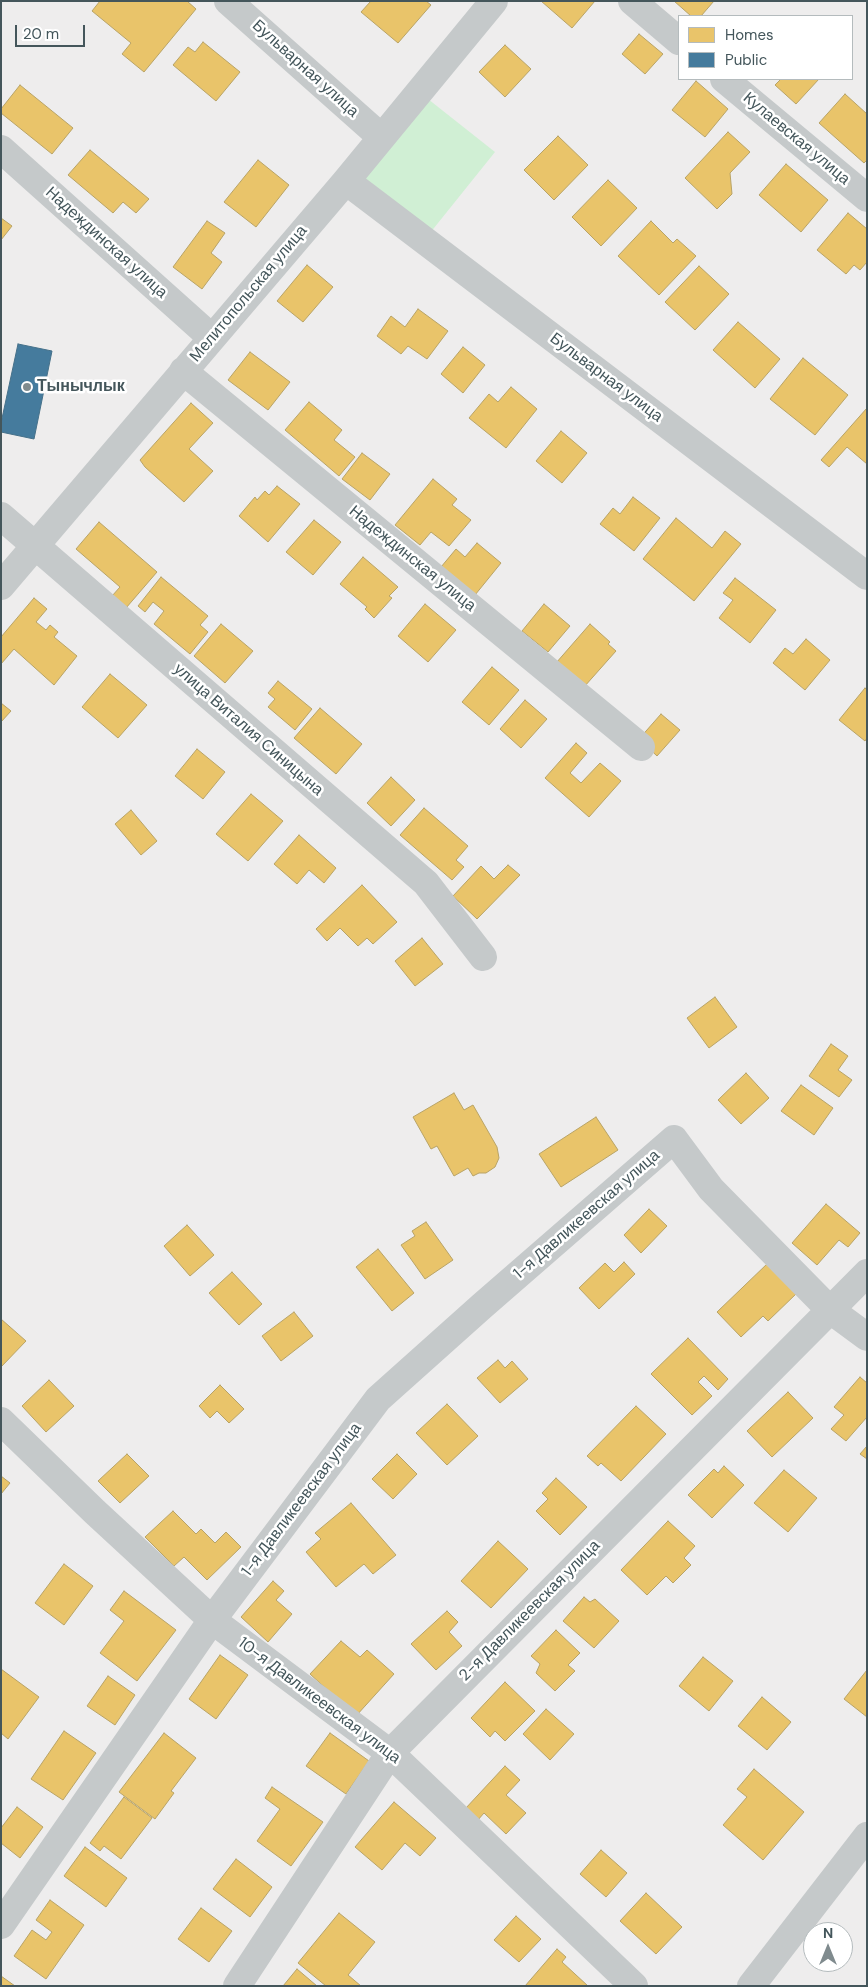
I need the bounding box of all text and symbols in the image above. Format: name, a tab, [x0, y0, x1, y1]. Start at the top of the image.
scale bar	[18, 15, 88, 47]
legend	[678, 15, 853, 80]
street label: Бульварная улица	[248, 16, 362, 122]
text: 20 m	[23, 24, 59, 44]
text: Homes	[725, 25, 774, 45]
text: Public	[725, 50, 767, 70]
street label: Кулаевская улица	[739, 89, 853, 189]
street label: Надеждинская улица	[41, 183, 171, 303]
street label: Мелитопольская улица	[186, 222, 312, 366]
street label: Бульварная улица	[546, 329, 666, 427]
place label: Тынычлык	[37, 377, 125, 397]
marker: Тынычлык	[21, 381, 33, 393]
street label: Надеждинская улица	[345, 502, 479, 616]
street label: улица Виталия Синицына	[169, 660, 327, 800]
street label: 1-я Давликеевская улица	[510, 1146, 664, 1284]
street label: 1-я Давликеевская улица	[238, 1419, 366, 1581]
street label: 2-я Давликеевская улица	[456, 1537, 604, 1685]
street label: 10-я Давликеевская улица	[234, 1634, 404, 1768]
north arrow	[803, 1922, 853, 1972]
text: N	[823, 1924, 833, 1942]

